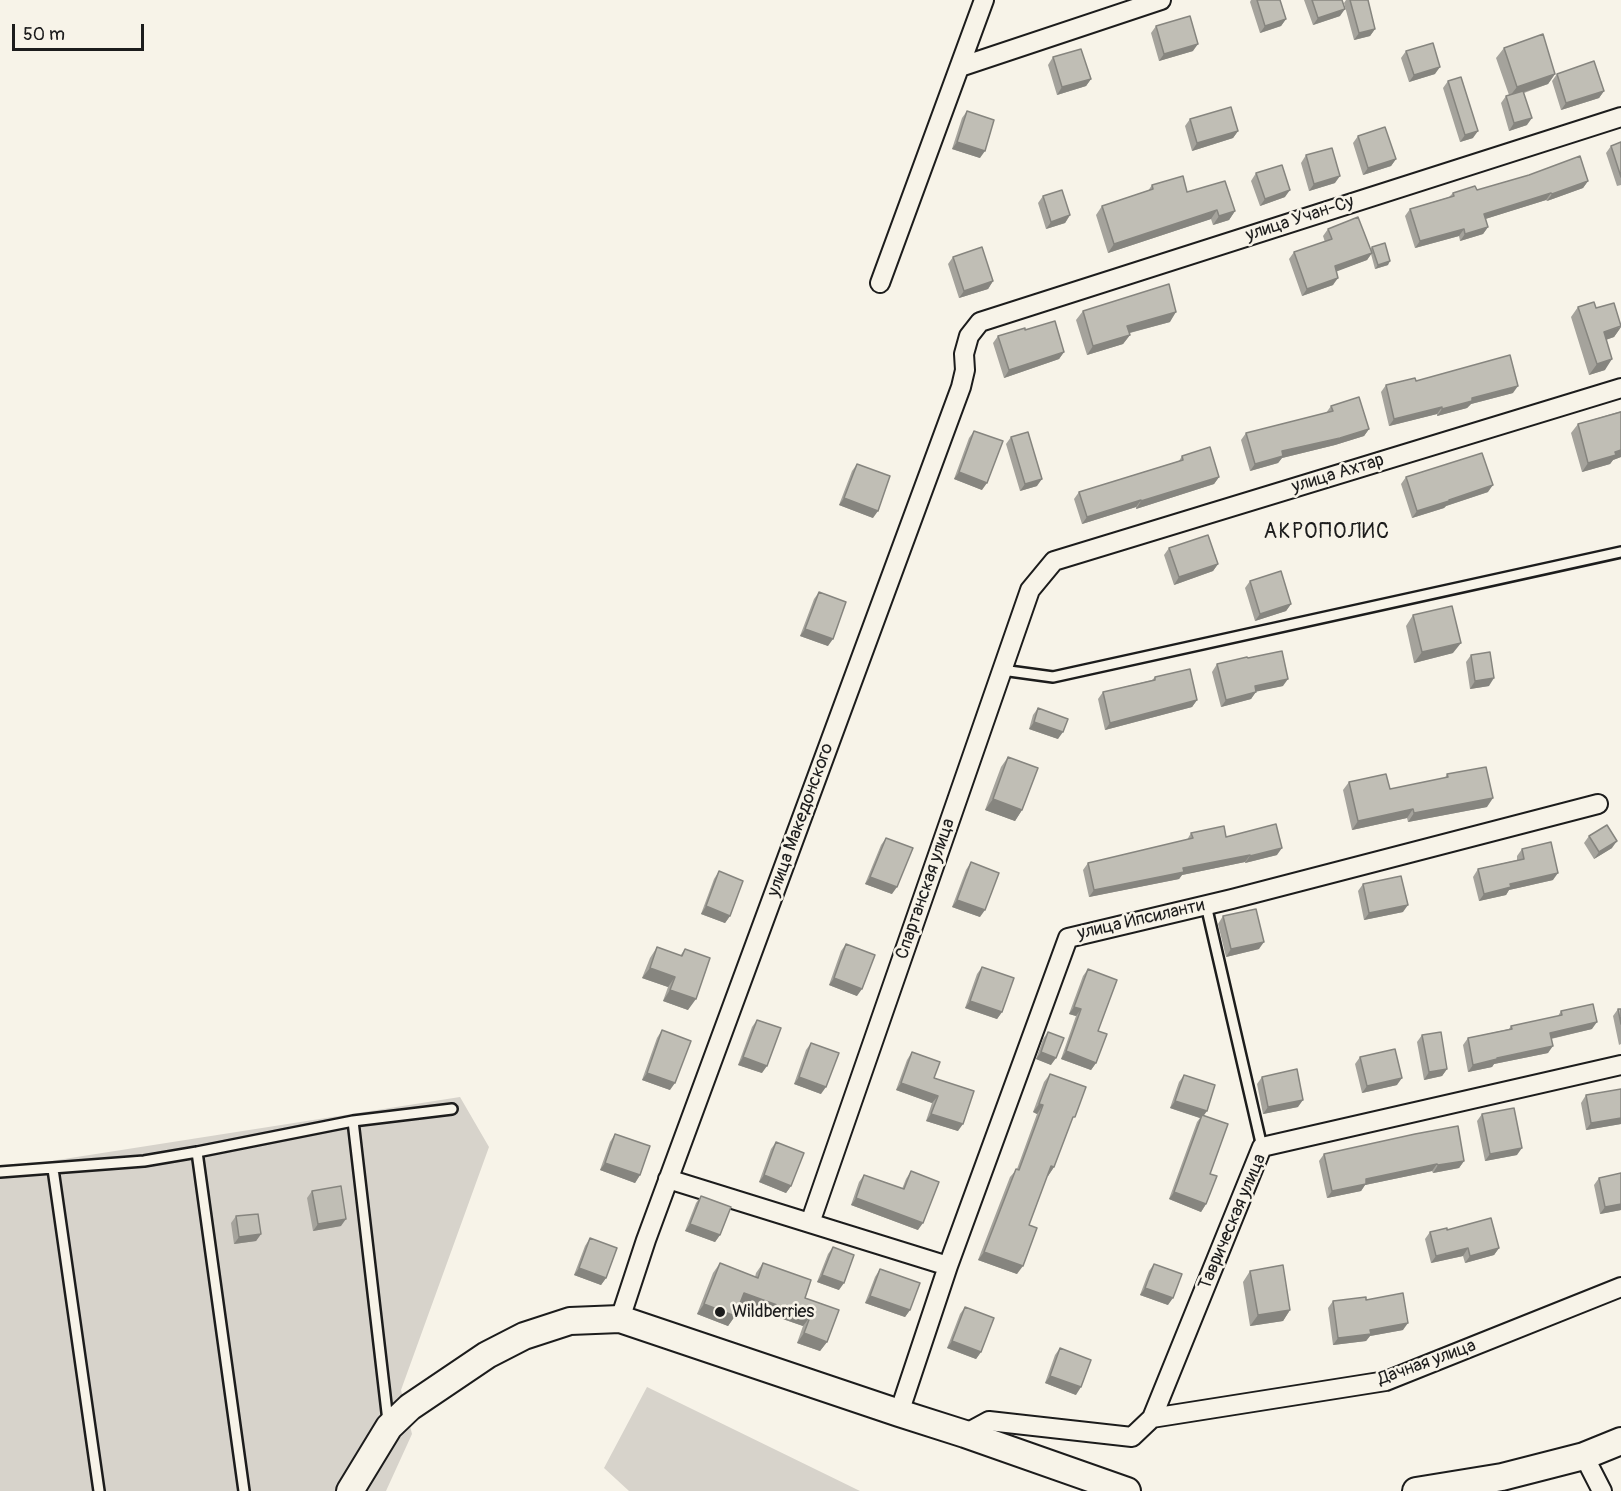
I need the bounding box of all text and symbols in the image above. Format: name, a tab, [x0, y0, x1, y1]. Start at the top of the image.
scale bar	[15, 12, 147, 50]
text: 50 m	[23, 23, 65, 46]
street label: улица Учан-Су	[1243, 191, 1357, 247]
street label: улица Ахтар	[1289, 450, 1387, 498]
district label: АКРОПОЛИС	[1263, 520, 1391, 546]
street label: улица Македонского	[763, 740, 839, 900]
street label: Спартанская улица	[892, 816, 960, 962]
street label: улица Ипсиланти	[1075, 895, 1207, 945]
street label: Таврическая улица	[1195, 1151, 1271, 1293]
place label: Wildberries	[732, 1301, 814, 1323]
marker: Wildberries	[713, 1305, 727, 1319]
street label: Дачная улица	[1375, 1335, 1479, 1391]

